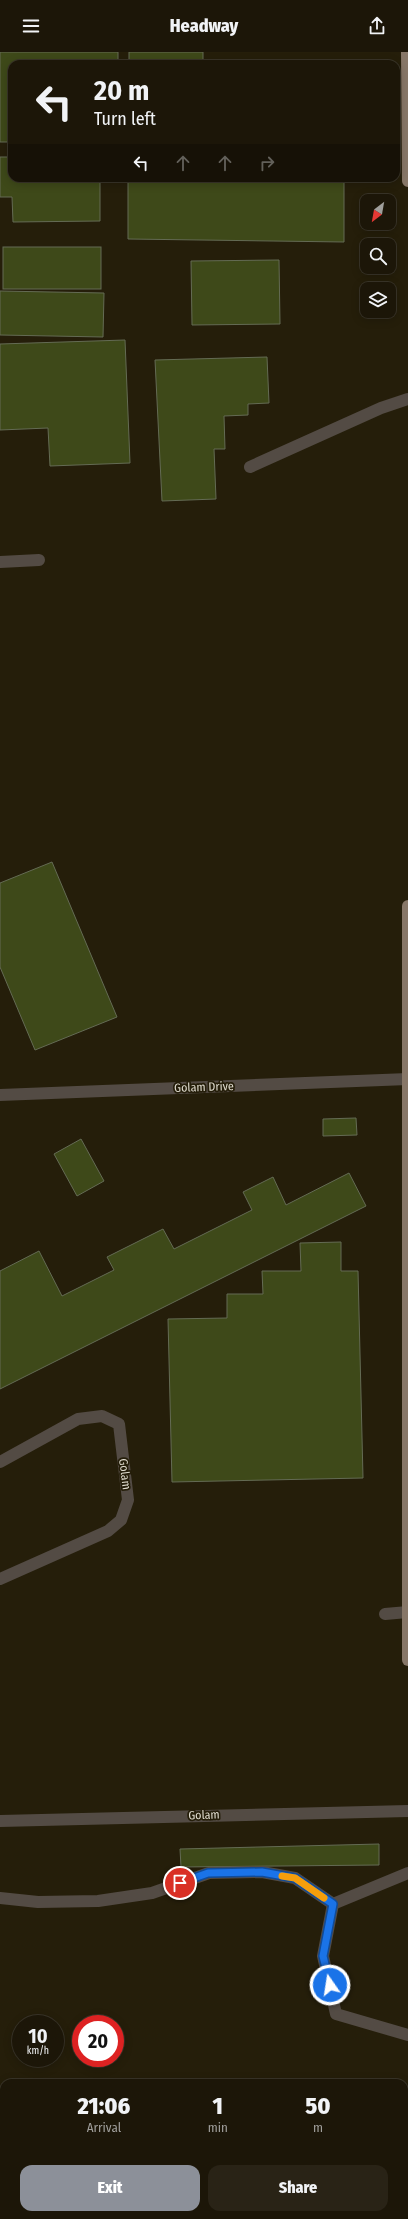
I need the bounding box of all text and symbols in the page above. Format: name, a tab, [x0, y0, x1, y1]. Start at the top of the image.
icon: menu	[20, 15, 42, 37]
text: Headway	[170, 15, 238, 37]
icon: share	[366, 15, 388, 37]
text: 20 m	[94, 74, 149, 107]
icon: left	[28, 76, 80, 128]
text: Turn left	[94, 108, 156, 130]
icon: left	[130, 152, 152, 174]
icon: ahead	[172, 152, 194, 174]
icon: ahead	[214, 152, 236, 174]
icon: right	[256, 152, 278, 174]
north arrow	[360, 194, 396, 230]
map controls	[360, 194, 396, 318]
button: search	[360, 238, 396, 274]
button: layers	[360, 282, 396, 318]
street label: Golam Drive	[174, 1079, 234, 1095]
street label: Golam	[116, 1458, 134, 1490]
street label: Golam	[188, 1807, 220, 1823]
pin	[163, 1866, 197, 1900]
icon: arrive	[169, 1872, 191, 1894]
position arrow	[309, 1964, 351, 2006]
speed limit sign: 20	[72, 2015, 124, 2067]
text: 10	[28, 2024, 48, 2048]
text: km/h	[27, 2045, 49, 2057]
text: 21:06	[77, 2092, 130, 2120]
text: 1	[213, 2092, 223, 2120]
text: 50	[305, 2092, 331, 2120]
text: Arrival	[87, 2120, 121, 2135]
text: min	[208, 2120, 228, 2135]
text: m	[313, 2120, 323, 2135]
button: Exit	[20, 2165, 200, 2211]
button: Share	[208, 2165, 388, 2211]

